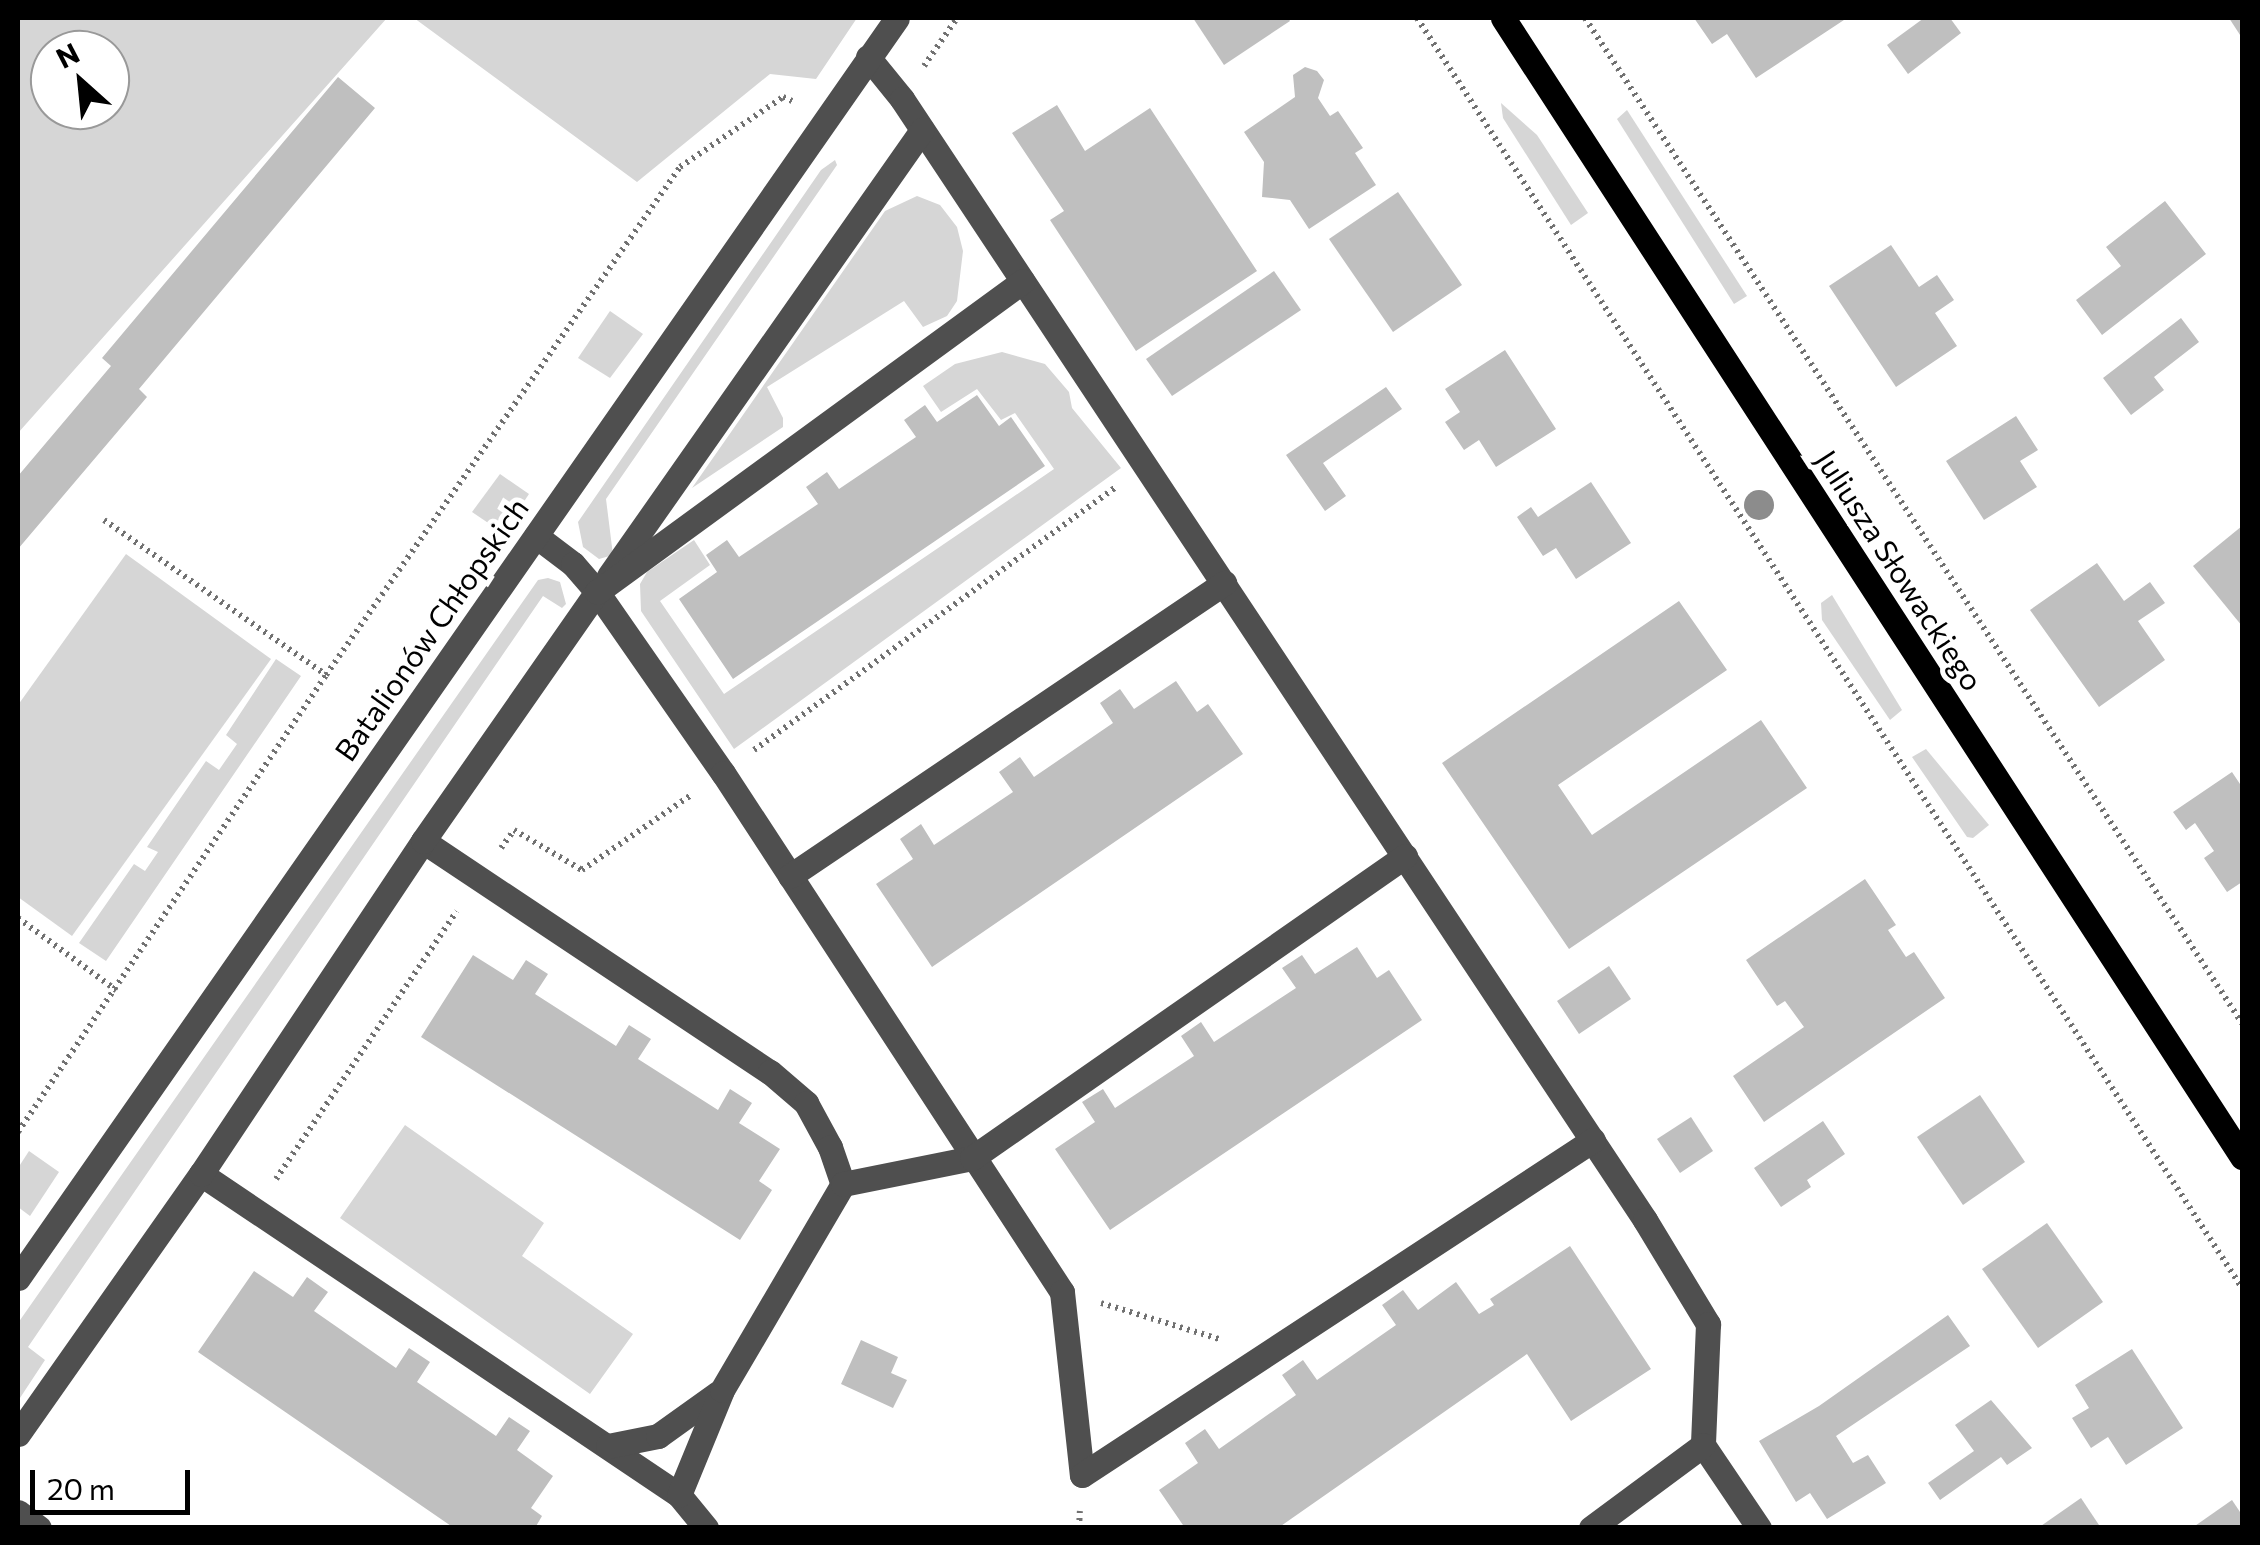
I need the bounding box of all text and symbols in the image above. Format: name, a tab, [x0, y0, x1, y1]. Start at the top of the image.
north arrow	[30, 30, 130, 130]
text: N	[50, 35, 84, 75]
street label: Juliusza Słowackiego	[1809, 443, 1991, 697]
street label: Batalionów Chłopskich	[327, 491, 535, 767]
scale bar	[35, 1450, 195, 1512]
text: 20 m	[47, 1469, 115, 1506]

